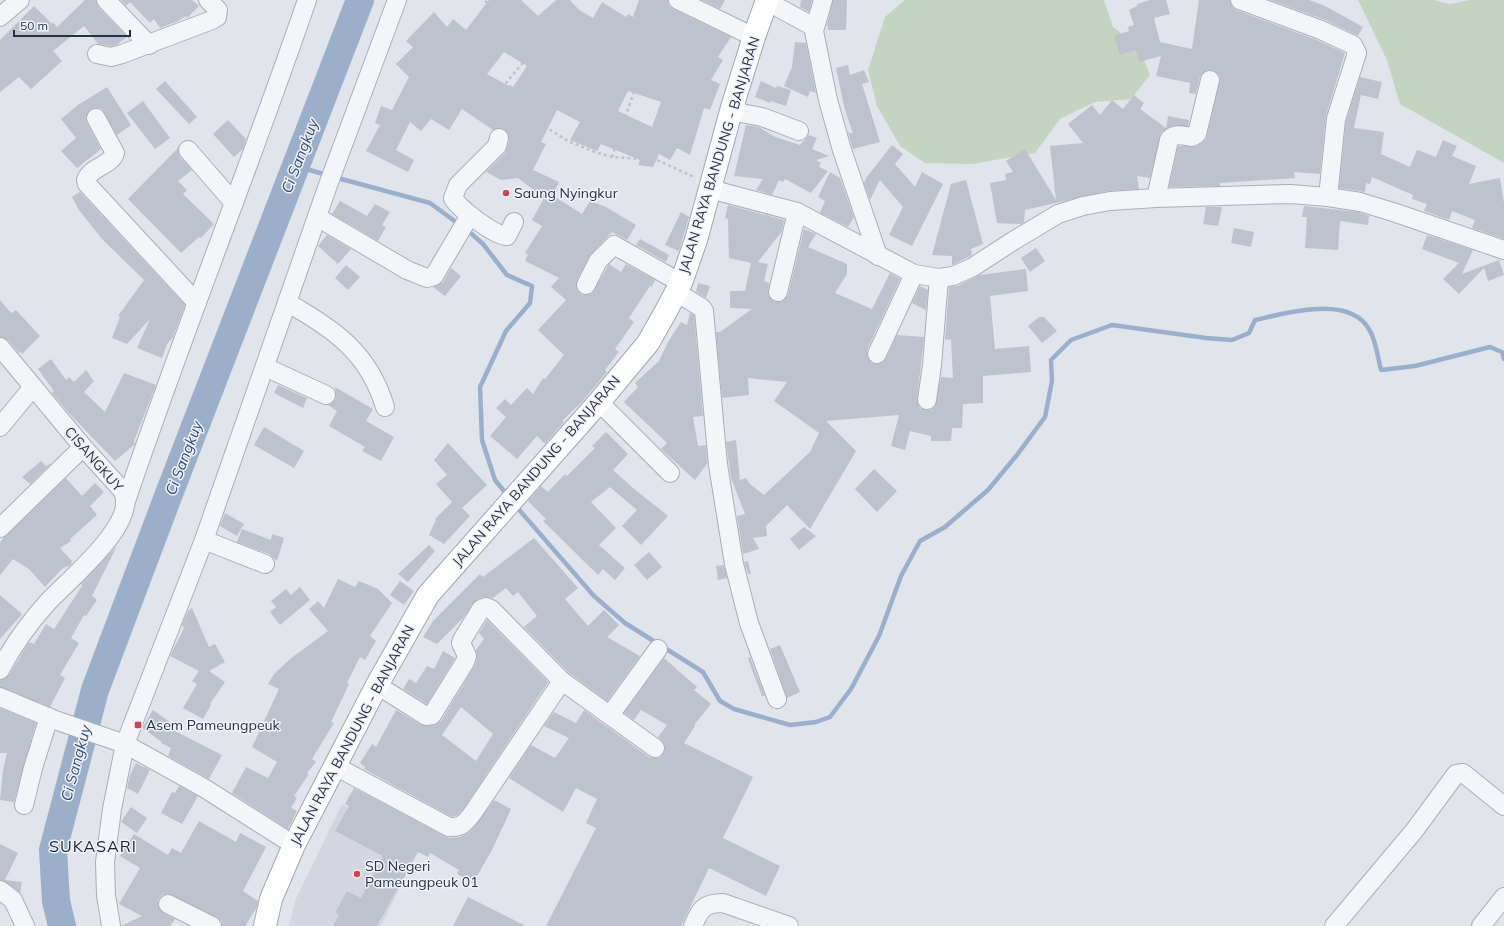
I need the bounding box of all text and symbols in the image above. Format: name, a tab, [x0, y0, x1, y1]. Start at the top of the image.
scale bar	[14, 12, 130, 38]
text: 50 m	[20, 18, 48, 33]
street label: JALAN RAYA BANDUNG - BANJARAN	[674, 34, 764, 276]
water label: Ci Sangkuy	[277, 115, 323, 196]
place label: Saung Nyingkur	[514, 184, 619, 202]
marker: Saung Nyingkur	[501, 188, 511, 198]
street label: JALAN RAYA BANDUNG - BANJARAN	[448, 372, 624, 570]
water label: Ci Sangkuy	[161, 417, 207, 498]
street label: CISANGKUY	[61, 423, 127, 496]
street label: JALAN RAYA BANDUNG - BANJARAN	[286, 622, 418, 848]
place label: Asem Pameungpeuk	[146, 716, 281, 734]
marker: Asem Pameungpeuk	[133, 720, 143, 730]
water label: Ci Sangkuy	[56, 722, 95, 803]
district label: SUKASARI	[49, 836, 137, 856]
place label: SD Negeri Pameungpeuk 01	[365, 857, 479, 891]
marker: SD Negeri Pameungpeuk 01	[352, 869, 362, 879]

